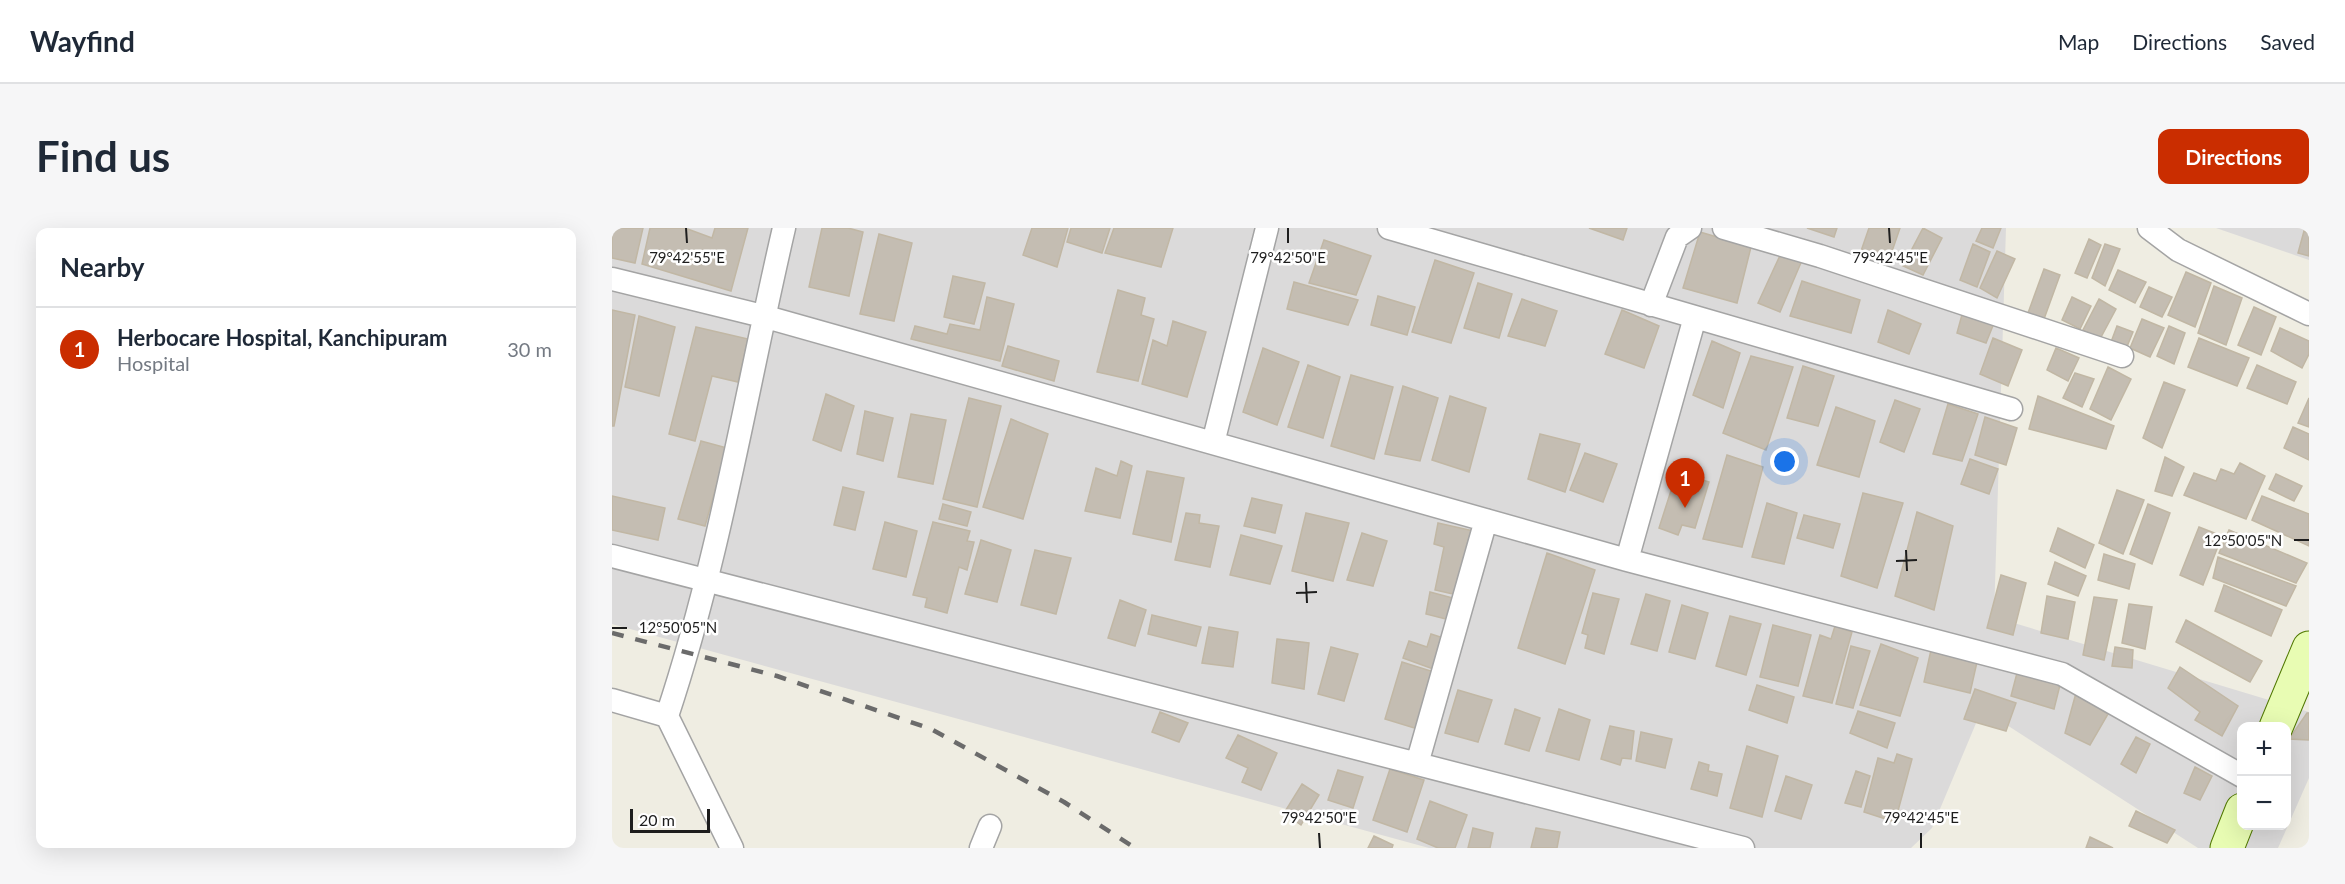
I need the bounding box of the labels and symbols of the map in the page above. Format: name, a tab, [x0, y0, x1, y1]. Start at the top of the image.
text: 79°42'55"E	[649, 248, 725, 266]
text: 79°42'50"E	[1250, 248, 1326, 266]
text: 79°42'45"E	[1852, 248, 1928, 266]
your location	[1770, 447, 1799, 476]
pin: 1	[1666, 458, 1704, 508]
text: 12°50'05"N	[2204, 531, 2282, 549]
text: 12°50'05"N	[639, 618, 717, 636]
scale bar	[630, 806, 710, 834]
text: 79°42'50"E	[1281, 808, 1357, 826]
text: 79°42'45"E	[1883, 808, 1959, 826]

